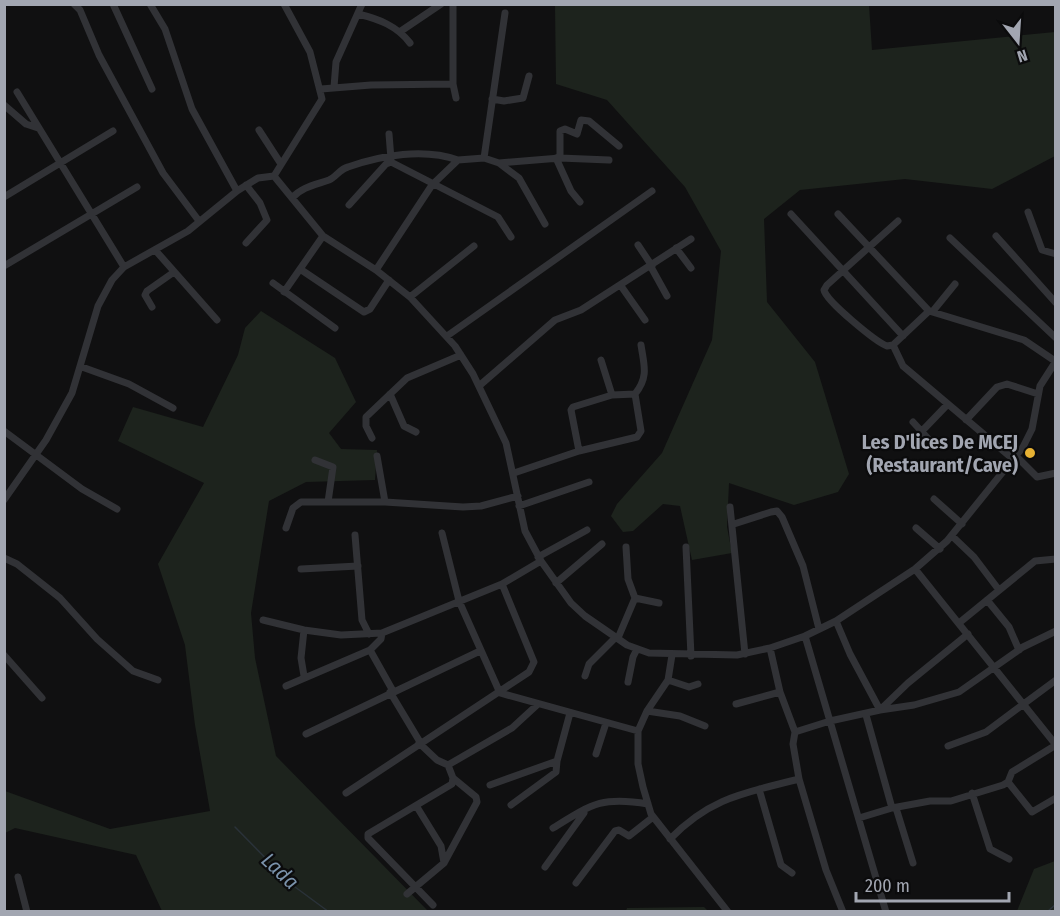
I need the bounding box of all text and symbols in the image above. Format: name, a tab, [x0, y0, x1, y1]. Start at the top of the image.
north arrow	[988, 12, 1048, 72]
text: N	[1015, 45, 1030, 66]
place label: Les D'lices De MCEJ (Restaurant/Cave)	[862, 430, 1018, 477]
marker: Les D'lices De MCEJ (Restaurant/Cave)	[1023, 446, 1037, 460]
water label: Lada	[256, 847, 304, 895]
scale bar	[856, 865, 1009, 903]
text: 200 m	[865, 875, 910, 897]

